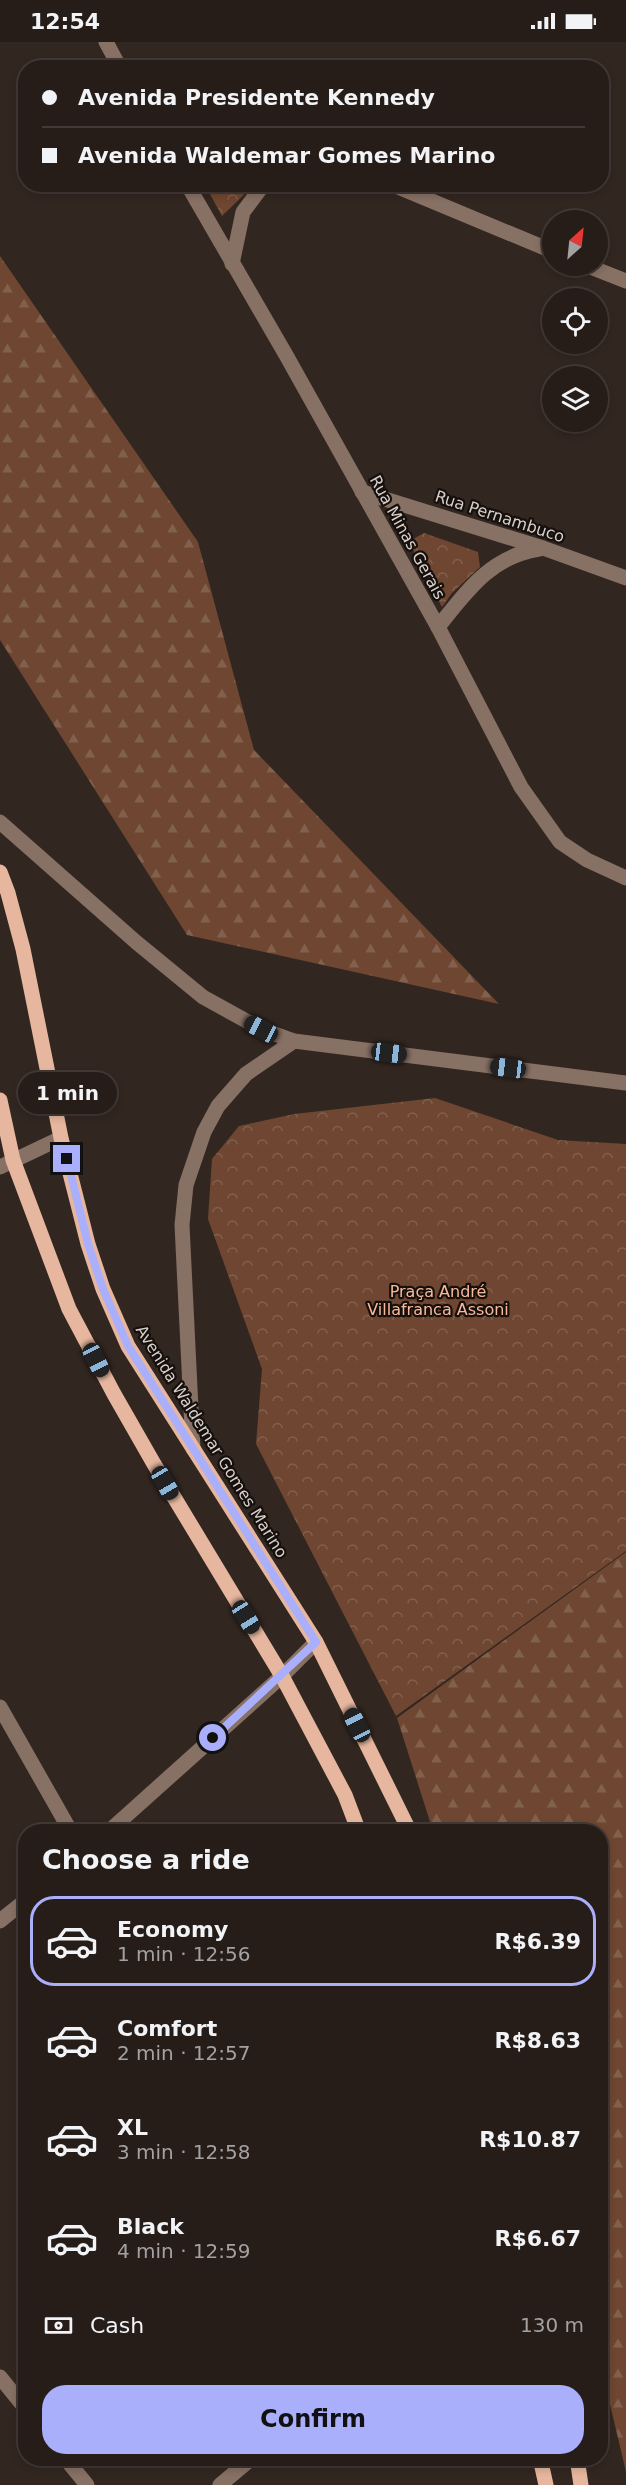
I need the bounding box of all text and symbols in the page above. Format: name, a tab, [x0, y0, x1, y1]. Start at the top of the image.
text: 12:54	[30, 9, 100, 34]
text: Avenida Presidente Kennedy	[78, 85, 435, 110]
text: Avenida Waldemar Gomes Marino	[78, 143, 495, 168]
north arrow	[542, 210, 608, 276]
map controls	[542, 210, 608, 432]
button: locate	[542, 288, 608, 354]
button: layers	[542, 366, 608, 432]
street label: Rua Minas Gerais	[366, 472, 449, 602]
street label: Rua Pernambuco	[433, 487, 567, 546]
car	[241, 1013, 281, 1045]
car	[370, 1042, 408, 1064]
car	[489, 1057, 527, 1079]
callout: 1 min	[17, 1072, 116, 1114]
text: 1 min	[36, 1081, 99, 1105]
route end	[53, 1145, 80, 1172]
park label: Praça André Villafranca Assoni	[367, 1282, 509, 1319]
street label: Avenida Waldemar Gomes Marino	[132, 1321, 291, 1561]
car	[80, 1340, 112, 1380]
car	[148, 1463, 182, 1503]
car	[229, 1597, 263, 1637]
car	[341, 1705, 373, 1745]
route start	[199, 1724, 226, 1751]
text: Choose a ride	[42, 1844, 250, 1875]
icon: car	[45, 1914, 99, 1968]
text: Economy	[117, 1917, 228, 1942]
text: R$6.39	[494, 1929, 581, 1954]
text: 1 min · 12:56	[117, 1942, 251, 1966]
icon: car	[45, 2013, 99, 2067]
text: Comfort	[117, 2016, 217, 2041]
text: R$8.63	[494, 2028, 581, 2053]
text: 2 min · 12:57	[117, 2041, 251, 2065]
icon: car	[45, 2112, 99, 2166]
text: XL	[117, 2115, 148, 2140]
text: R$10.87	[479, 2127, 581, 2152]
text: 3 min · 12:58	[117, 2140, 251, 2164]
icon: car	[45, 2211, 99, 2265]
text: Black	[117, 2214, 184, 2239]
text: R$6.67	[494, 2226, 581, 2251]
text: 4 min · 12:59	[117, 2239, 251, 2263]
icon: cash	[42, 2309, 75, 2342]
text: Cash	[90, 2313, 144, 2338]
text: 130 m	[520, 2313, 584, 2337]
button: Confirm	[42, 2385, 584, 2454]

